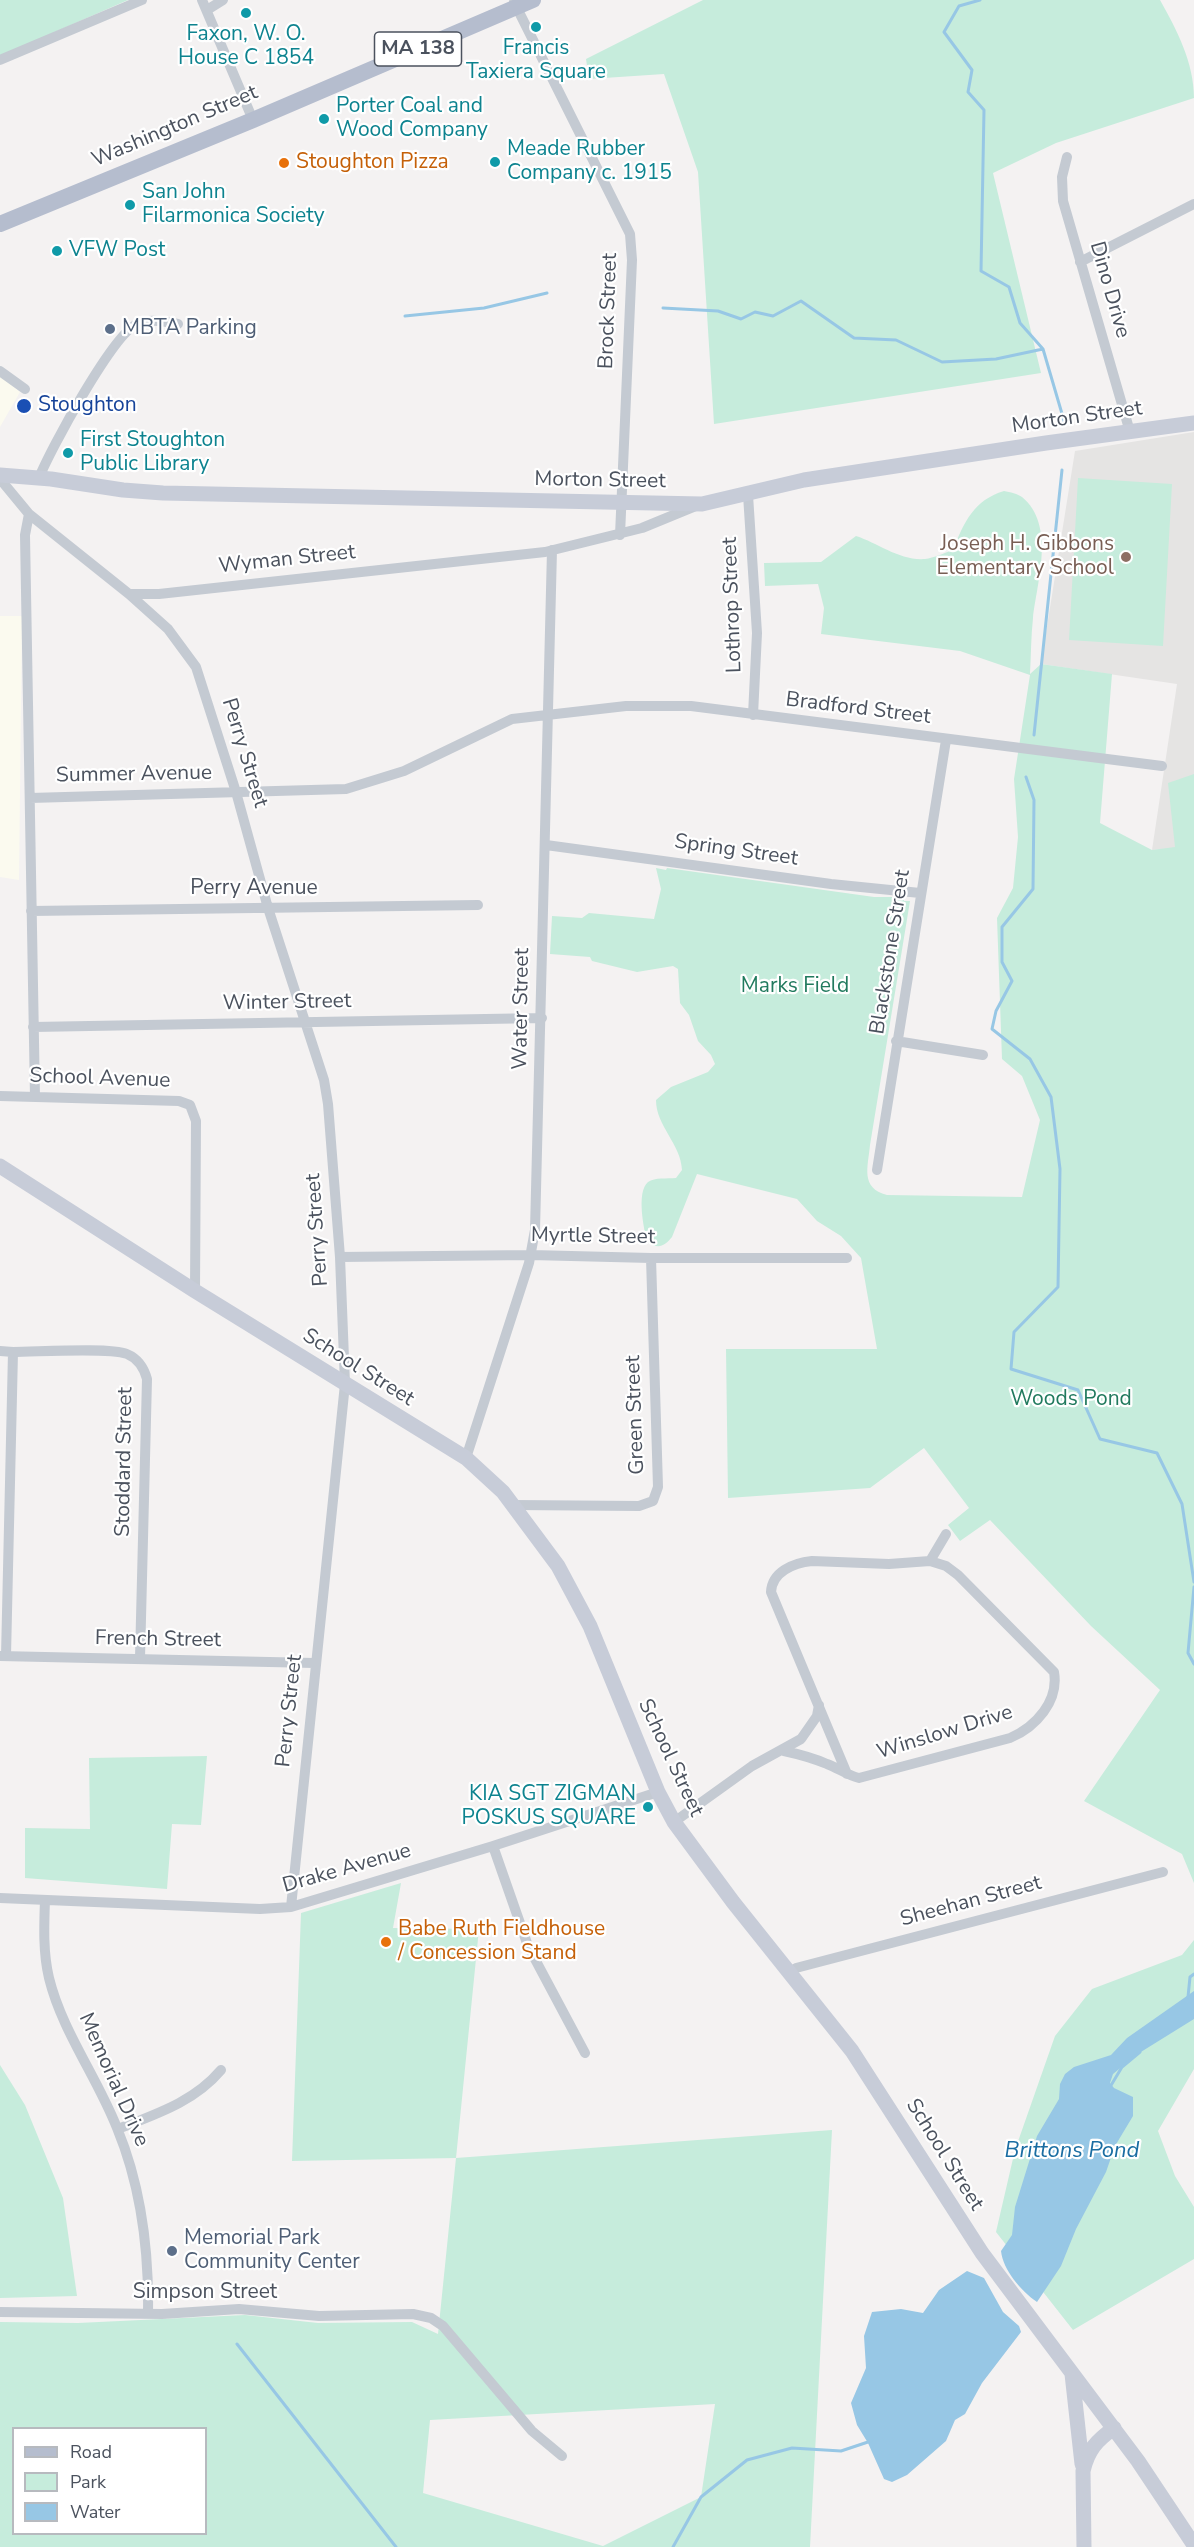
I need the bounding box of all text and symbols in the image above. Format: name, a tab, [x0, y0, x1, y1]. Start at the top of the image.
marker: Faxon, W. O. House C 1854	[239, 6, 253, 20]
marker: Francis Taxiera Square	[529, 20, 543, 34]
place label: Faxon, W. O. House C 1854	[178, 22, 314, 72]
road number: MA 138	[374, 32, 462, 66]
place label: Francis Taxiera Square	[466, 36, 606, 86]
street label: Washington Street	[88, 81, 262, 173]
place label: Porter Coal and Wood Company	[336, 94, 488, 144]
marker: Porter Coal and Wood Company	[317, 112, 331, 126]
place label: Meade Rubber Company c. 1915	[507, 137, 672, 187]
place label: Stoughton Pizza	[296, 150, 449, 176]
marker: Meade Rubber Company c. 1915	[488, 155, 502, 169]
marker: Stoughton Pizza	[277, 156, 291, 170]
place label: San John Filarmonica Society	[142, 180, 324, 230]
marker: San John Filarmonica Society	[123, 198, 137, 212]
place label: VFW Post	[69, 238, 165, 264]
street label: Dino Drive	[1083, 239, 1135, 341]
marker: VFW Post	[50, 244, 64, 258]
street label: Brock Street	[594, 253, 624, 369]
place label: MBTA Parking	[122, 316, 257, 342]
marker: MBTA Parking	[103, 322, 117, 336]
place label: Stoughton	[38, 393, 137, 419]
street label: Morton Street	[1010, 396, 1144, 440]
marker: Stoughton	[15, 397, 33, 415]
place label: First Stoughton Public Library	[80, 428, 225, 478]
marker: First Stoughton Public Library	[61, 446, 75, 460]
street label: Morton Street	[534, 467, 666, 495]
place label: Joseph H. Gibbons Elementary School	[936, 532, 1114, 582]
street label: Lothrop Street	[718, 537, 748, 673]
street label: Wyman Street	[218, 540, 356, 580]
marker: Joseph H. Gibbons Elementary School	[1119, 550, 1133, 564]
street label: Bradford Street	[784, 688, 932, 730]
street label: Perry Street	[215, 695, 273, 811]
street label: Summer Avenue	[56, 761, 212, 789]
street label: Spring Street	[673, 830, 799, 872]
street label: Blackstone Street	[866, 868, 916, 1036]
street label: Perry Avenue	[190, 876, 318, 902]
street label: Water Street	[508, 948, 536, 1070]
park label: Marks Field	[741, 974, 849, 1000]
street label: Winter Street	[223, 989, 351, 1017]
street label: School Avenue	[29, 1064, 171, 1094]
street label: Perry Street	[301, 1173, 335, 1287]
street label: Myrtle Street	[531, 1223, 655, 1251]
street label: School Street	[298, 1324, 418, 1412]
street label: Green Street	[621, 1355, 651, 1475]
street label: Stoddard Street	[111, 1387, 139, 1537]
park label: Woods Pond	[1010, 1387, 1132, 1413]
street label: French Street	[95, 1626, 221, 1654]
street label: Perry Street	[272, 1653, 308, 1769]
street label: School Street	[632, 1695, 708, 1821]
street label: Winslow Drive	[874, 1700, 1016, 1766]
place label: KIA SGT ZIGMAN POSKUS SQUARE	[462, 1782, 636, 1832]
marker: KIA SGT ZIGMAN POSKUS SQUARE	[641, 1800, 655, 1814]
street label: Drake Avenue	[280, 1839, 414, 1899]
street label: Sheehan Street	[898, 1871, 1044, 1933]
place label: Babe Ruth Fieldhouse / Concession Stand	[398, 1917, 605, 1967]
marker: Babe Ruth Fieldhouse / Concession Stand	[379, 1935, 393, 1949]
street label: Memorial Drive	[72, 2009, 154, 2151]
street label: School Street	[900, 2095, 988, 2215]
water label: Brittons Pond	[1005, 2139, 1139, 2165]
place label: Memorial Park Community Center	[184, 2226, 360, 2276]
marker: Memorial Park Community Center	[165, 2244, 179, 2258]
street label: Simpson Street	[133, 2280, 277, 2306]
legend	[12, 2427, 207, 2535]
text: Road	[70, 2440, 112, 2464]
text: Park	[70, 2470, 106, 2494]
text: Water	[70, 2500, 121, 2524]

